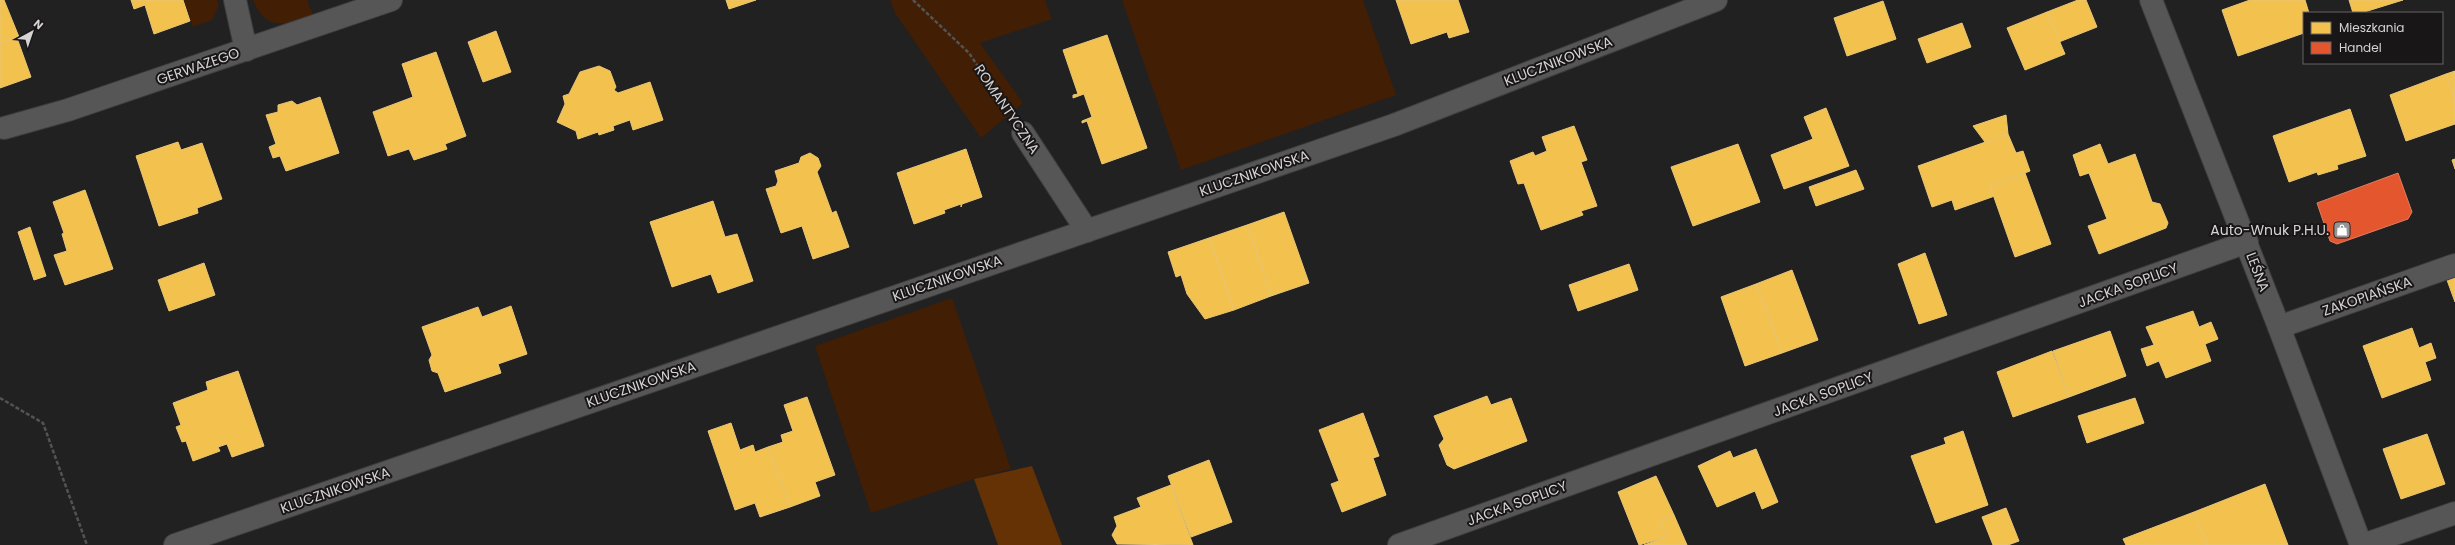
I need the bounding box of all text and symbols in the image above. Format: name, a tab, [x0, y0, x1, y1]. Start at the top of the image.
north arrow	[12, 12, 52, 52]
legend	[2303, 12, 2443, 64]
text: N	[30, 16, 47, 33]
text: Mieszkania	[2339, 19, 2405, 36]
street label: KLUCZNIKOWSKA	[1501, 31, 1615, 91]
text: Handel	[2339, 39, 2382, 56]
street label: GERWAZEGO	[154, 42, 242, 90]
street label: ROMANTYCZNA	[970, 60, 1044, 158]
street label: KLUCZNIKOWSKA	[1197, 145, 1311, 201]
place label: Auto-Wnuk P.H.U.	[2210, 220, 2329, 240]
shop icon: Auto-Wnuk P.H.U.	[2332, 220, 2352, 240]
street label: LEŚNA	[2241, 249, 2275, 295]
street label: KLUCZNIKOWSKA	[890, 250, 1004, 306]
street label: JACKA SOPLICY	[2075, 258, 2181, 312]
street label: ZAKOPIAŃSKA	[2320, 271, 2414, 321]
street label: KLUCZNIKOWSKA	[584, 356, 698, 412]
street label: JACKA SOPLICY	[1770, 367, 1876, 421]
street label: KLUCZNIKOWSKA	[278, 462, 392, 518]
street label: JACKA SOPLICY	[1464, 476, 1570, 530]

